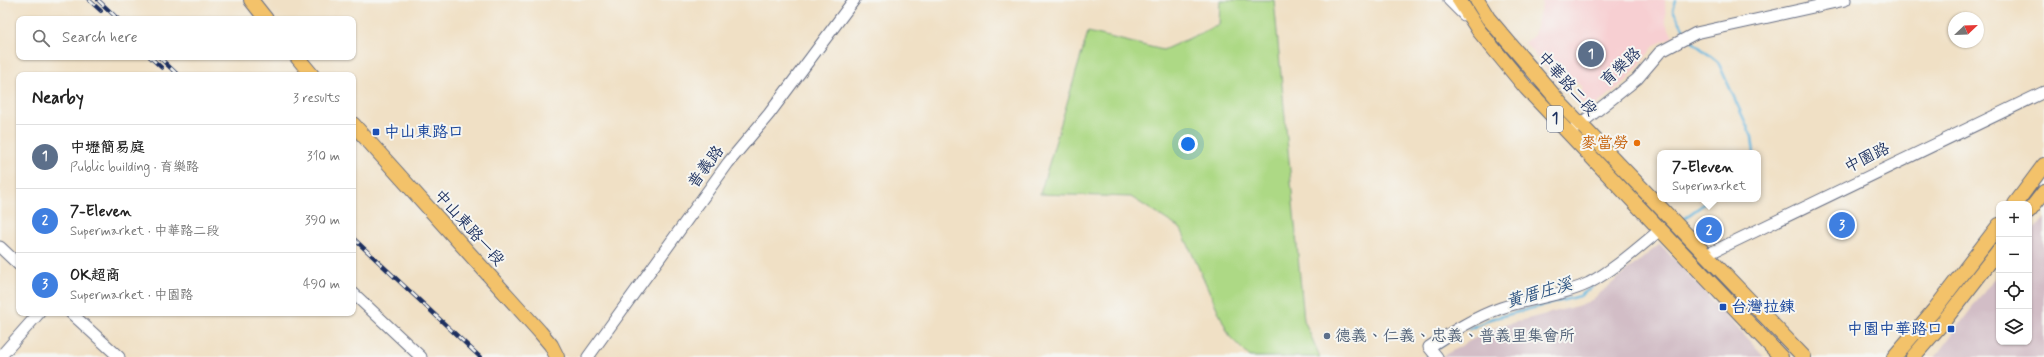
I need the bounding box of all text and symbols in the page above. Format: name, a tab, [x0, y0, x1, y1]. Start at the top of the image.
north arrow	[1948, 12, 1984, 48]
search box	[16, 16, 356, 60]
icon: search	[30, 27, 52, 49]
text: Search here	[62, 28, 138, 48]
pin: 1	[1578, 39, 1604, 69]
street label: 育樂路	[1596, 43, 1646, 91]
street label: 中華路二段	[1532, 47, 1602, 121]
text: Nearby	[32, 87, 84, 109]
text: 3 results	[293, 90, 340, 107]
road number: 1	[1547, 106, 1563, 132]
place label: 中山東路口	[384, 122, 464, 143]
marker: 中山東路口	[371, 127, 381, 137]
place label: 麥當勞	[1581, 133, 1629, 154]
your location	[1178, 134, 1198, 154]
text: 中壢簡易庭	[70, 138, 145, 158]
marker: 麥當勞	[1632, 138, 1642, 148]
street label: 中園路	[1841, 138, 1893, 178]
street label: 普義路	[683, 142, 729, 192]
text: 1	[42, 148, 48, 165]
text: 310 m	[307, 148, 340, 165]
popup	[1657, 150, 1761, 202]
text: 7-Eleven	[1672, 158, 1734, 178]
text: Public building · 育樂路	[70, 159, 199, 176]
text: Supermarket	[1672, 178, 1746, 195]
street label: 中山東路一段	[429, 185, 509, 271]
map controls	[1996, 201, 2032, 345]
button: +	[1996, 201, 2032, 237]
text: 7-Eleven	[70, 202, 132, 222]
pin: 3	[1829, 210, 1855, 240]
text: 2	[42, 212, 48, 229]
text: 390 m	[305, 212, 340, 229]
pin: 2	[1696, 215, 1722, 245]
text: Supermarket · 中華路二段	[70, 223, 219, 240]
button: −	[1996, 237, 2032, 273]
text: OK超商	[70, 266, 121, 286]
water label: 黃厝庄溪	[1503, 273, 1576, 313]
button: locate	[1996, 273, 2032, 309]
text: 3	[42, 276, 48, 293]
text: 490 m	[303, 276, 340, 293]
text: Supermarket · 中園路	[70, 287, 193, 304]
place label: 台灣拉鍊	[1731, 297, 1795, 318]
marker: 台灣拉鍊	[1718, 302, 1728, 312]
button: layers	[1996, 309, 2032, 345]
place label: 中園中華路口	[1847, 319, 1943, 340]
marker: 中園中華路口	[1946, 324, 1956, 334]
place label: 德義、仁義、忠義、普義里集會所	[1335, 326, 1575, 347]
marker: 德義、仁義、忠義、普義里集會所	[1322, 331, 1332, 341]

